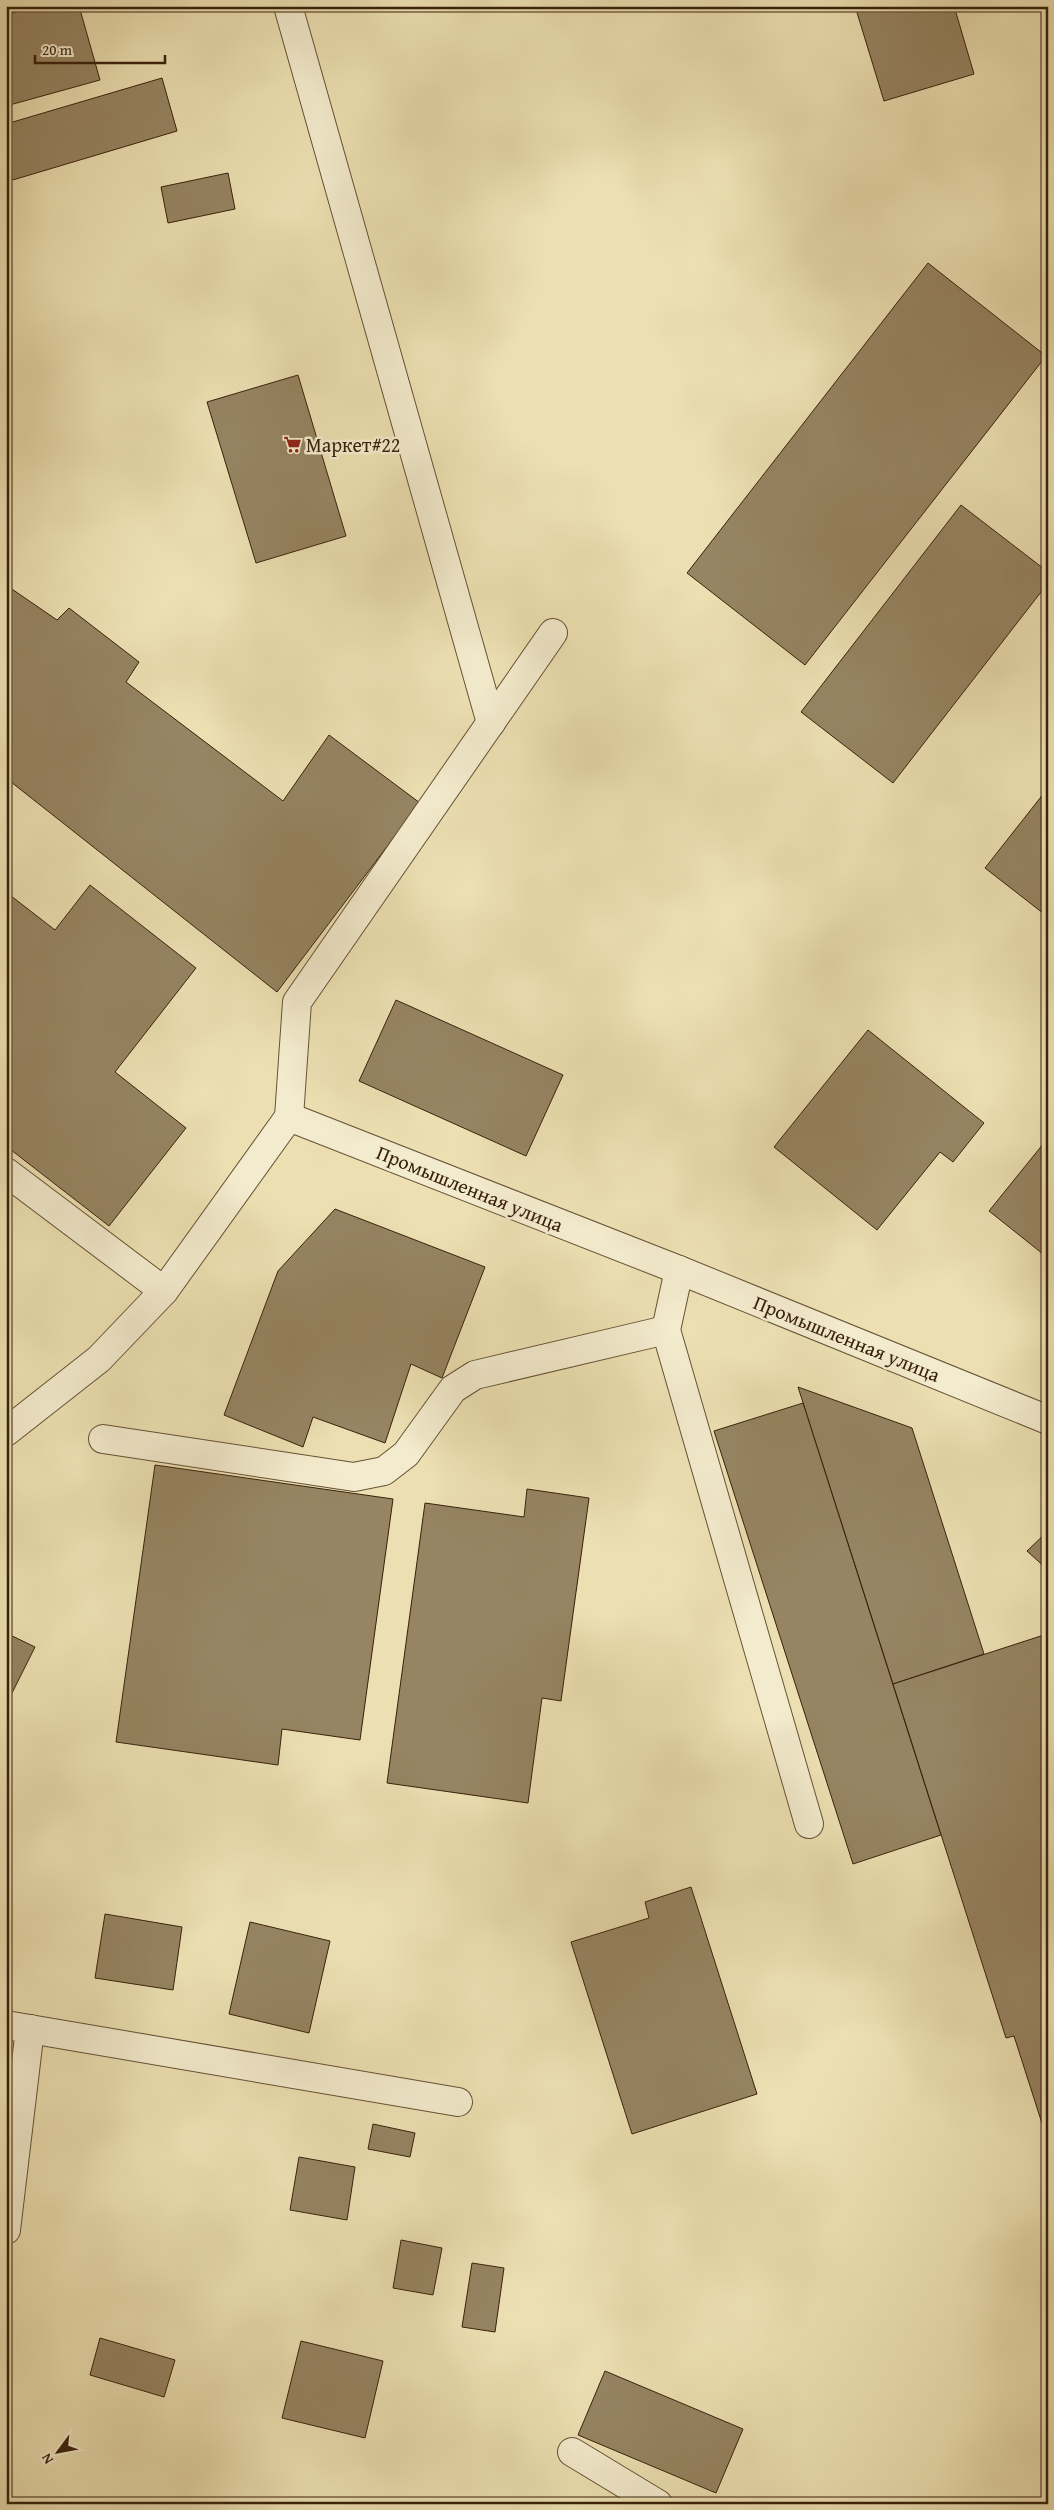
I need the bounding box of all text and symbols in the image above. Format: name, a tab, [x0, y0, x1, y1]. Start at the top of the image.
scale bar	[35, 32, 165, 64]
text: 20 m	[42, 39, 73, 60]
place label: Маркет#22	[306, 430, 400, 459]
supermarket icon: Маркет#22	[282, 434, 302, 454]
street label: Промышленная улица	[372, 1137, 568, 1239]
street label: Промышленная улица	[749, 1287, 945, 1389]
north arrow	[32, 2428, 82, 2478]
text: N	[36, 2449, 58, 2468]

